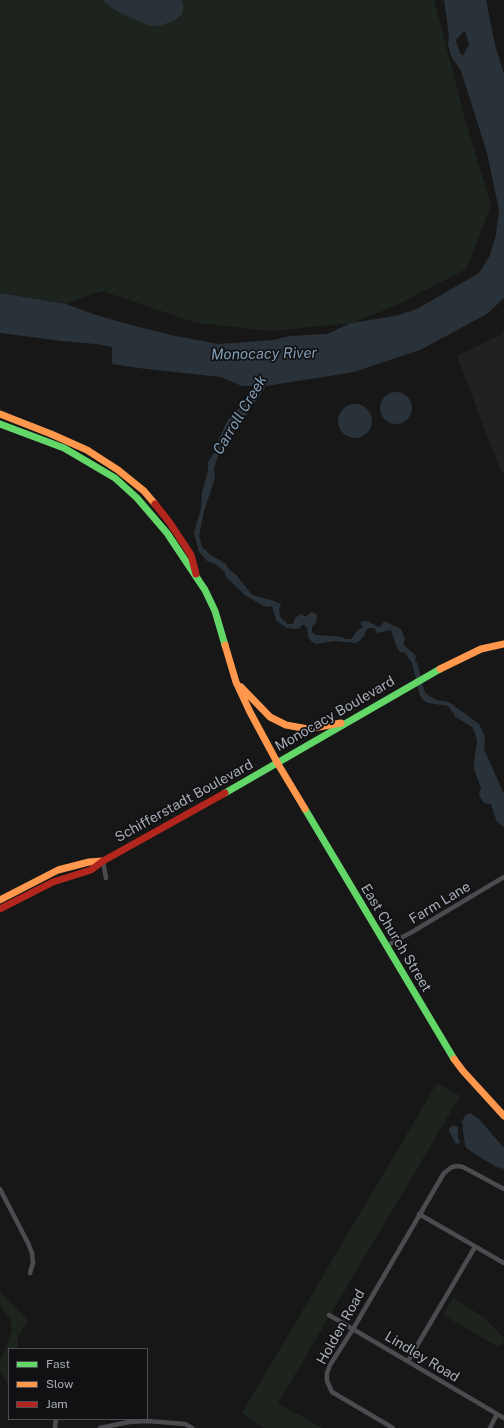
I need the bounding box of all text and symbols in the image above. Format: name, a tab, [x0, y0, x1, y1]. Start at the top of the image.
water label: Monocacy River	[211, 344, 317, 364]
water label: Carroll Creek	[209, 372, 271, 458]
street label: Monocacy Boulevard	[272, 673, 398, 755]
street label: Schifferstadt Boulevard	[112, 756, 256, 846]
street label: Farm Lane	[406, 878, 474, 928]
street label: East Church Street	[357, 881, 435, 995]
street label: Holden Road	[313, 1286, 369, 1368]
street label: Lindley Road	[382, 1328, 462, 1386]
legend	[8, 1348, 148, 1420]
text: Fast	[46, 1357, 70, 1371]
text: Slow	[46, 1377, 73, 1391]
text: Jam	[46, 1397, 68, 1411]

